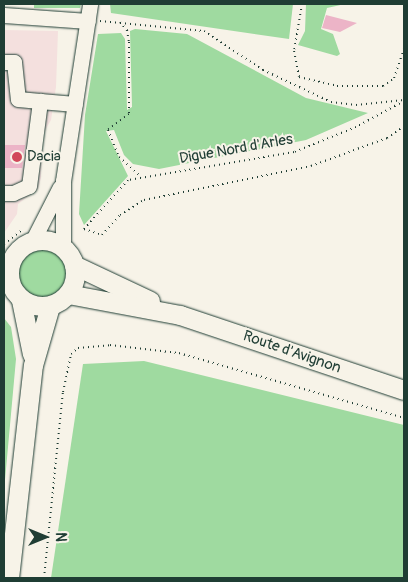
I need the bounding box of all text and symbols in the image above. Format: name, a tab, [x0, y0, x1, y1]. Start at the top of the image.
street label: Digue Nord d'Arles	[178, 130, 294, 168]
place label: Dacia	[27, 148, 61, 166]
marker: Dacia	[11, 151, 23, 163]
street label: Route d'Avignon	[241, 327, 343, 377]
north arrow	[20, 512, 70, 562]
text: N	[52, 532, 69, 542]

